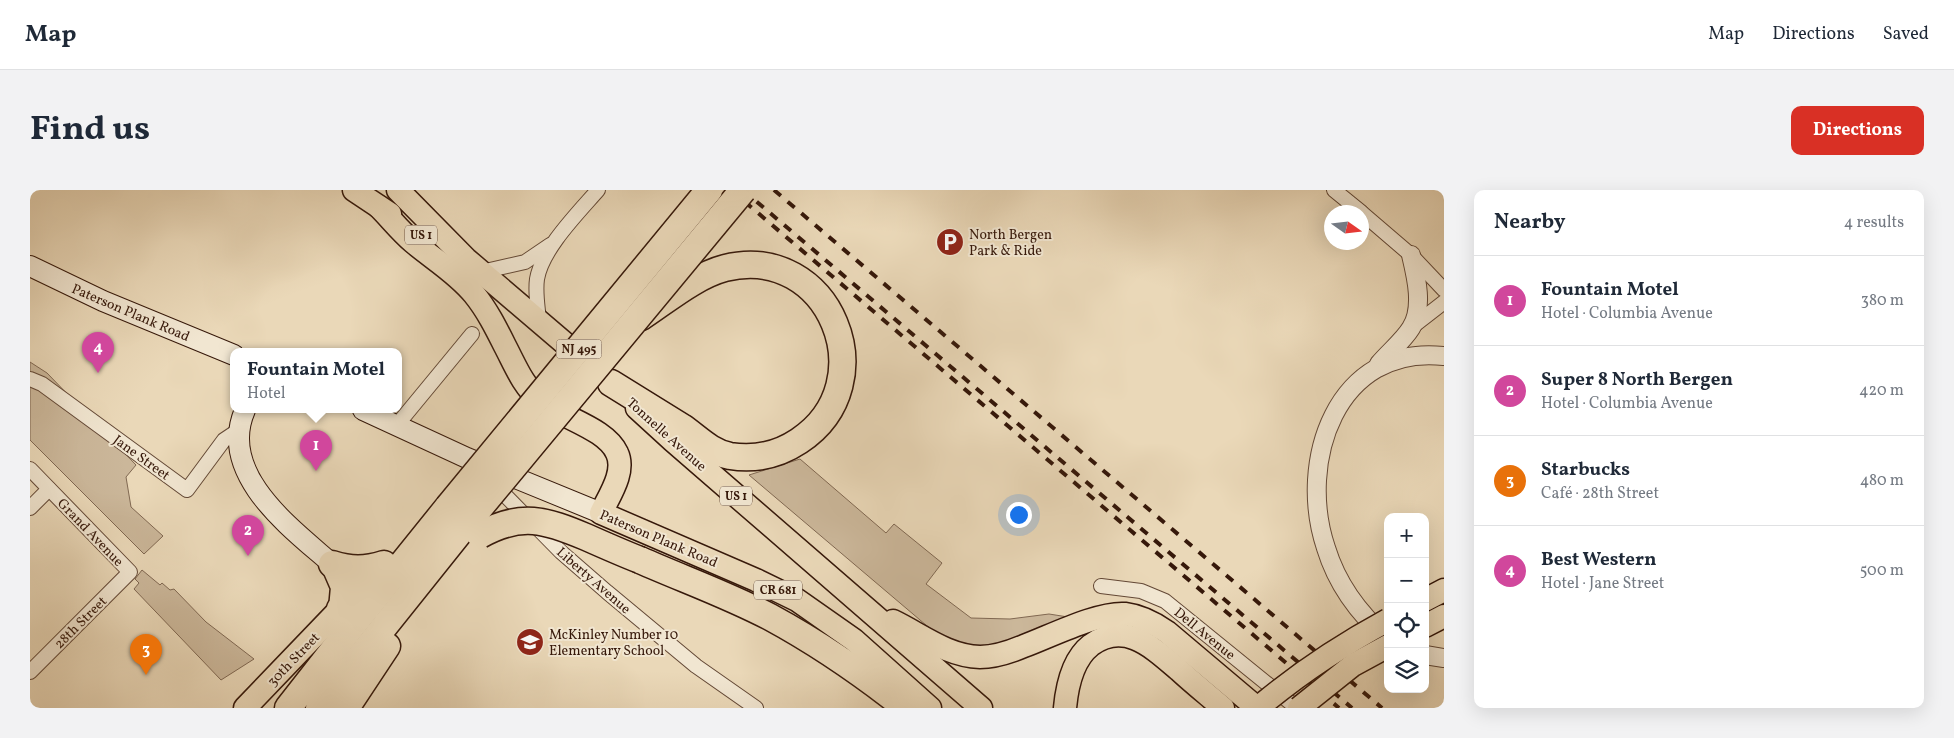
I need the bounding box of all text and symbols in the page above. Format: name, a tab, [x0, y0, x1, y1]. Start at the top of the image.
text: Map	[25, 18, 76, 52]
text: Map	[1708, 22, 1744, 47]
text: Directions	[1772, 22, 1855, 47]
text: Saved	[1883, 22, 1929, 47]
text: Find us	[30, 106, 150, 154]
button: Directions	[1791, 106, 1924, 155]
north arrow	[1324, 205, 1369, 250]
text: Nearby	[1494, 208, 1565, 237]
text: 4 results	[1844, 212, 1904, 234]
road number: US 1	[405, 226, 437, 244]
place label: North Bergen Park & Ride	[969, 226, 1052, 261]
parking icon: North Bergen Park & Ride	[935, 227, 965, 257]
text: Fountain Motel	[1541, 277, 1679, 303]
street label: Paterson Plank Road	[68, 280, 192, 347]
text: 1	[1507, 290, 1513, 312]
text: 380 m	[1861, 290, 1904, 312]
text: Hotel · Columbia Avenue	[1541, 303, 1713, 325]
pin: 4	[82, 332, 114, 373]
road number: NJ 495	[556, 340, 602, 358]
popup	[230, 348, 402, 413]
text: Fountain Motel	[247, 357, 385, 383]
text: Super 8 North Bergen	[1541, 367, 1733, 393]
text: 2	[1506, 380, 1514, 402]
text: 420 m	[1859, 380, 1904, 402]
text: Hotel	[247, 383, 286, 405]
text: Hotel · Columbia Avenue	[1541, 393, 1713, 415]
street label: Tonnelle Avenue	[622, 394, 710, 476]
pin: 1	[300, 430, 332, 471]
street label: Jane Street	[109, 431, 173, 485]
text: Starbucks	[1541, 457, 1630, 483]
text: 3	[1506, 470, 1514, 492]
text: 480 m	[1860, 470, 1904, 492]
text: Café · 28th Street	[1541, 483, 1659, 505]
road number: US 1	[720, 486, 752, 506]
street label: Grand Avenue	[53, 495, 128, 572]
your location	[1006, 502, 1032, 528]
street label: Paterson Plank Road	[596, 506, 720, 573]
map controls	[1384, 513, 1429, 693]
button: +	[1384, 513, 1429, 558]
pin: 2	[232, 515, 264, 556]
street label: Liberty Avenue	[552, 543, 635, 619]
text: Best Western	[1541, 547, 1657, 573]
button: −	[1384, 558, 1429, 603]
text: 4	[1505, 560, 1515, 582]
text: 500 m	[1860, 560, 1904, 582]
text: Hotel · Jane Street	[1541, 573, 1664, 595]
road number: CR 681	[754, 580, 802, 600]
street label: 28th Street	[51, 592, 112, 654]
button: locate	[1384, 603, 1429, 648]
street label: Dell Avenue	[1169, 604, 1239, 665]
place label: McKinley Number 10 Elementary School	[549, 626, 678, 661]
school or university icon: McKinley Number 10 Elementary School	[515, 627, 545, 657]
street label: 30th Street	[264, 629, 325, 691]
pin: 3	[130, 634, 162, 675]
button: layers	[1384, 648, 1429, 693]

